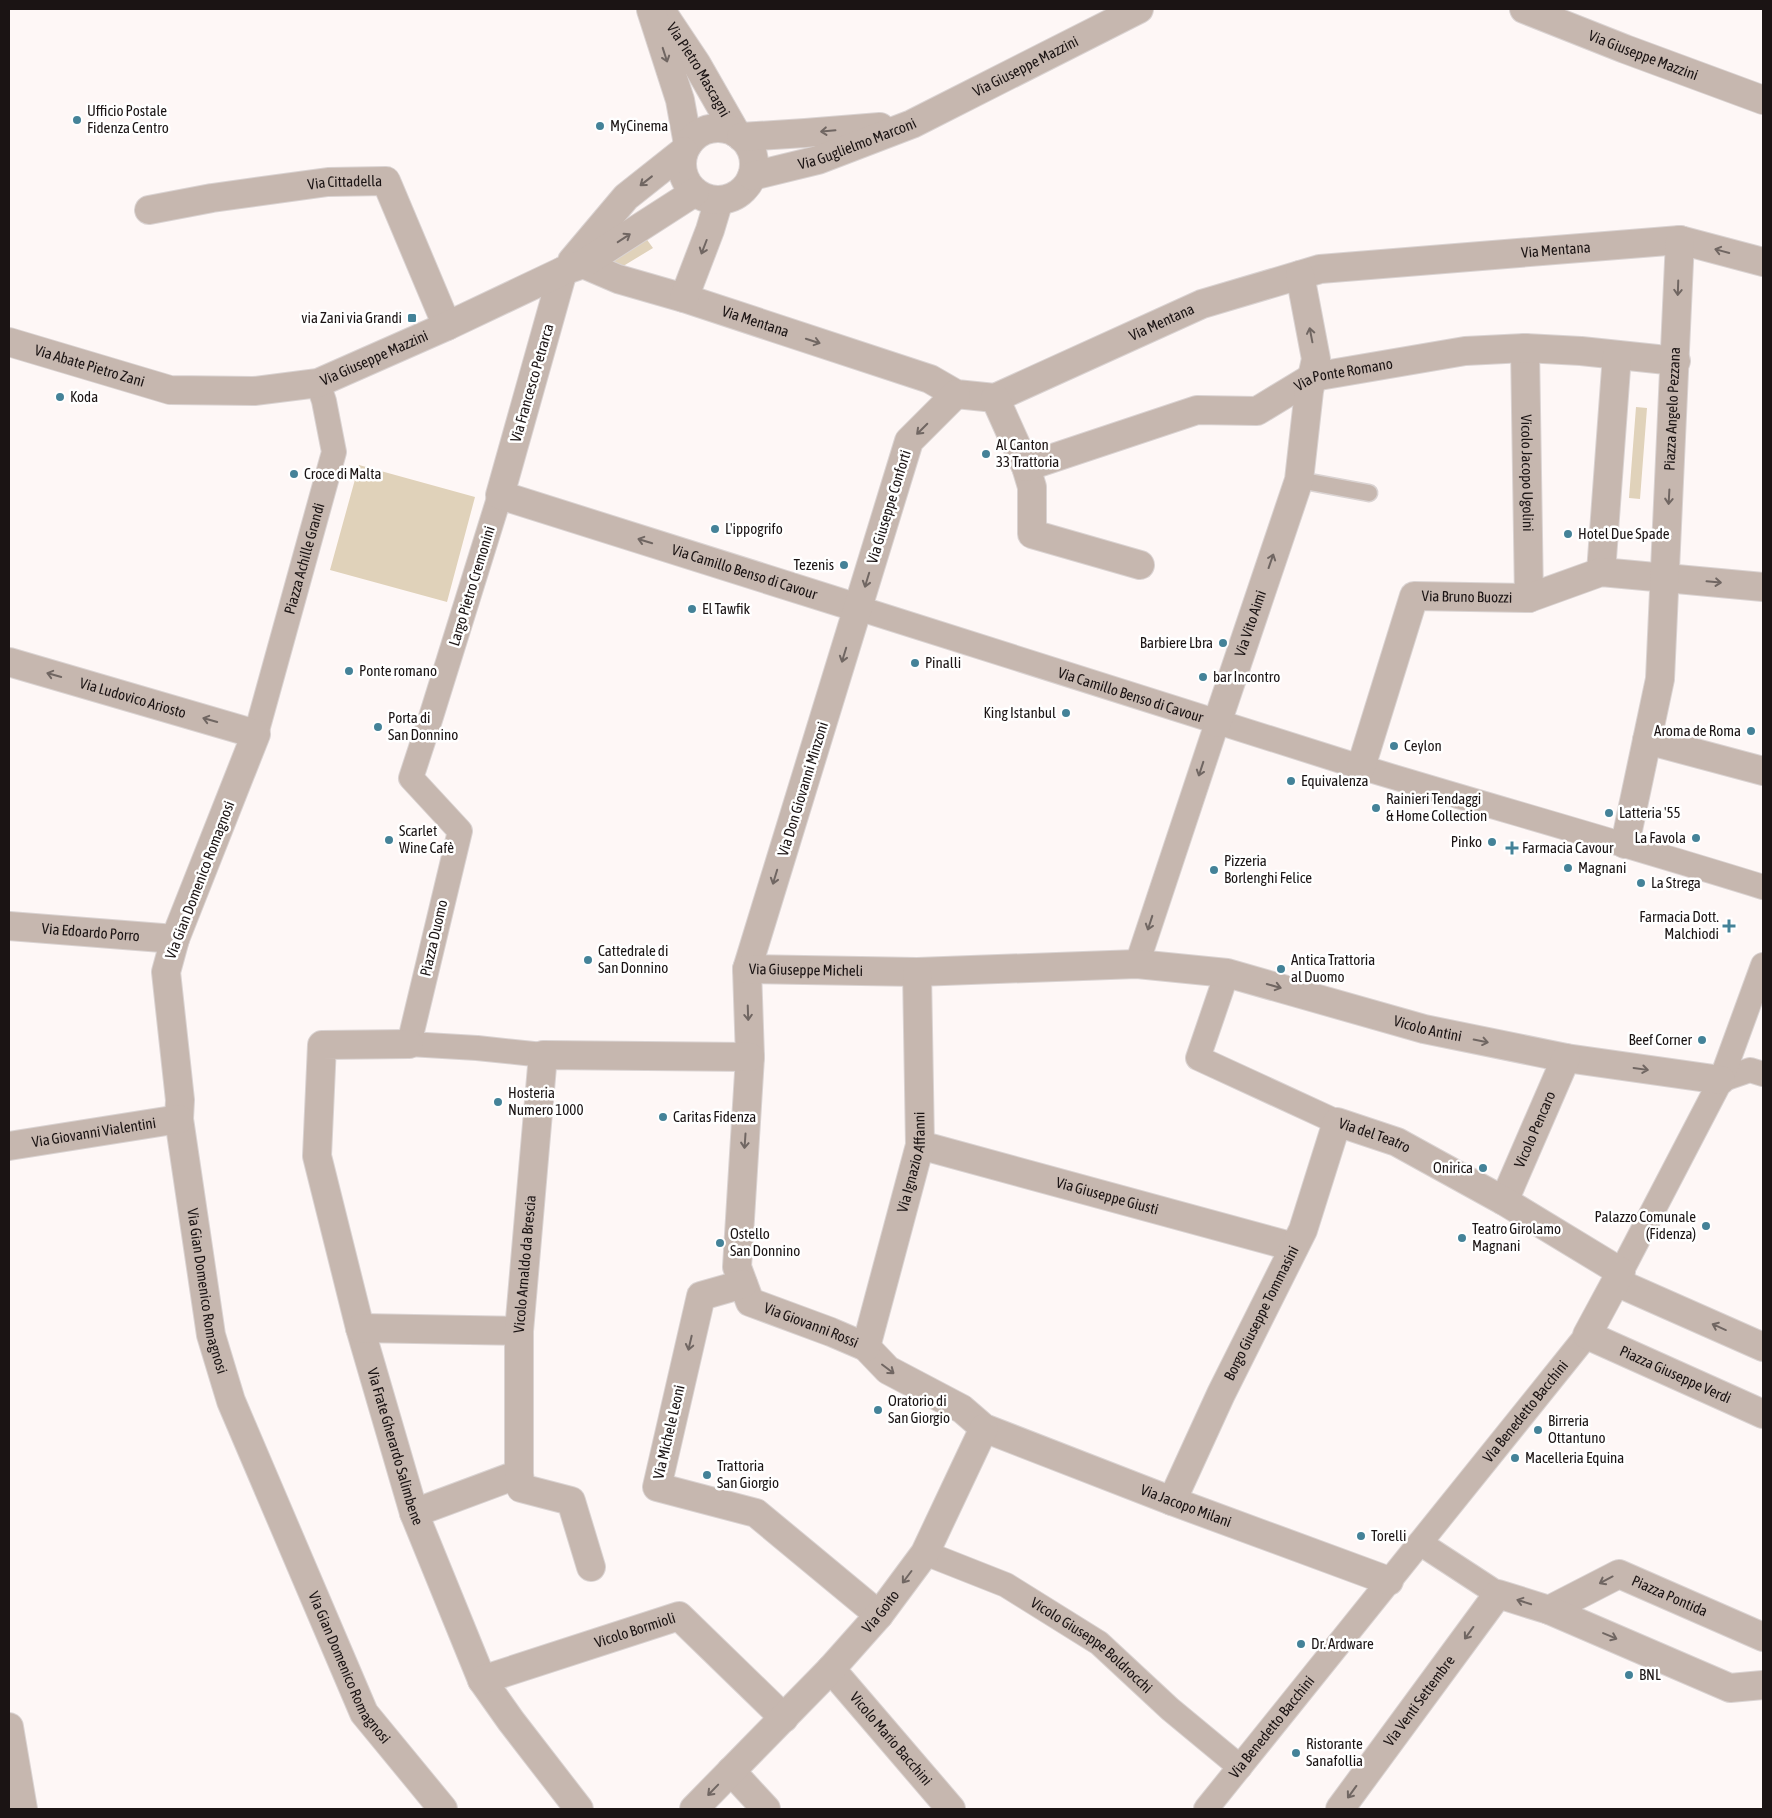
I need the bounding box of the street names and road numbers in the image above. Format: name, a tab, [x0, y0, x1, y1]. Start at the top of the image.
street label: Via Pietro Mascagni	[664, 19, 734, 120]
street label: Via Giuseppe Mazzini	[1586, 26, 1701, 83]
street label: Via Giuseppe Mazzini	[970, 32, 1081, 100]
street label: Via Guglielmo Marconi	[796, 114, 919, 173]
street label: Via Cittadella	[306, 172, 382, 193]
street label: Via Mentana	[1520, 238, 1591, 261]
street label: Via Mentana	[1126, 300, 1197, 344]
street label: Via Mentana	[720, 302, 791, 340]
street label: Via Francesco Petrarca	[506, 322, 557, 444]
street label: Via Giuseppe Mazzini	[318, 327, 430, 389]
street label: Via Abate Pietro Zani	[33, 341, 147, 390]
street label: Piazza Angelo Pezzana	[1660, 347, 1683, 471]
street label: Via Ponte Romano	[1291, 355, 1394, 394]
street label: Vicolo Jacopo Ugolini	[1518, 414, 1537, 532]
street label: Via Giuseppe Conforti	[863, 448, 914, 566]
street label: Piazza Achille Grandi	[281, 501, 328, 616]
street label: Largo Pietro Cremonini	[445, 524, 498, 648]
street label: Via Camillo Benso di Cavour	[670, 541, 820, 603]
street label: Via Bruno Buozzi	[1422, 587, 1512, 606]
street label: Via Vito Aimi	[1231, 588, 1269, 659]
street label: Via Camillo Benso di Cavour	[1056, 664, 1206, 726]
street label: Via Ludovico Ariosto	[78, 674, 188, 721]
street label: Via Don Giovanni Minzoni	[774, 720, 831, 858]
street label: Via Gian Domenico Romagnosi	[162, 798, 238, 961]
street label: Piazza Duomo	[416, 898, 451, 978]
street label: Via Edoardo Porro	[41, 920, 140, 944]
street label: Via Giuseppe Micheli	[749, 960, 863, 979]
street label: Vicolo Antini	[1392, 1012, 1463, 1045]
street label: Vicolo Pencaro	[1511, 1088, 1559, 1170]
street label: Via Ignazio Affanni	[893, 1112, 928, 1214]
street label: Via Giovanni Vialentini	[31, 1114, 157, 1150]
street label: Via del Teatro	[1337, 1114, 1414, 1156]
street label: Via Giuseppe Giusti	[1054, 1173, 1160, 1218]
street label: Vicolo Arnaldo da Brescia	[510, 1194, 539, 1334]
street label: Via Gian Domenico Romagnosi	[184, 1207, 231, 1376]
street label: Borgo Giuseppe Tommasini	[1220, 1243, 1302, 1383]
street label: Via Giovanni Rossi	[762, 1299, 861, 1351]
street label: Piazza Giuseppe Verdi	[1617, 1342, 1734, 1407]
street label: Via Benedetto Bacchini	[1479, 1357, 1571, 1466]
street label: Via Frate Gherardo Salimbene	[364, 1366, 427, 1528]
street label: Via Michele Leoni	[649, 1383, 688, 1481]
street label: Via Jacopo Milani	[1138, 1481, 1234, 1530]
street label: Piazza Pontida	[1629, 1572, 1710, 1620]
street label: Via Goito	[858, 1587, 902, 1636]
street label: Via Gian Domenico Romagnosi	[305, 1589, 394, 1747]
street label: Vicolo Giuseppe Boldrocchi	[1028, 1594, 1156, 1696]
street label: Vicolo Bormioli	[593, 1609, 677, 1651]
street label: Via Venti Settembre	[1380, 1652, 1458, 1749]
street label: Via Benedetto Bacchini	[1225, 1672, 1318, 1781]
street label: Vicolo Mario Bacchini	[847, 1689, 936, 1789]

